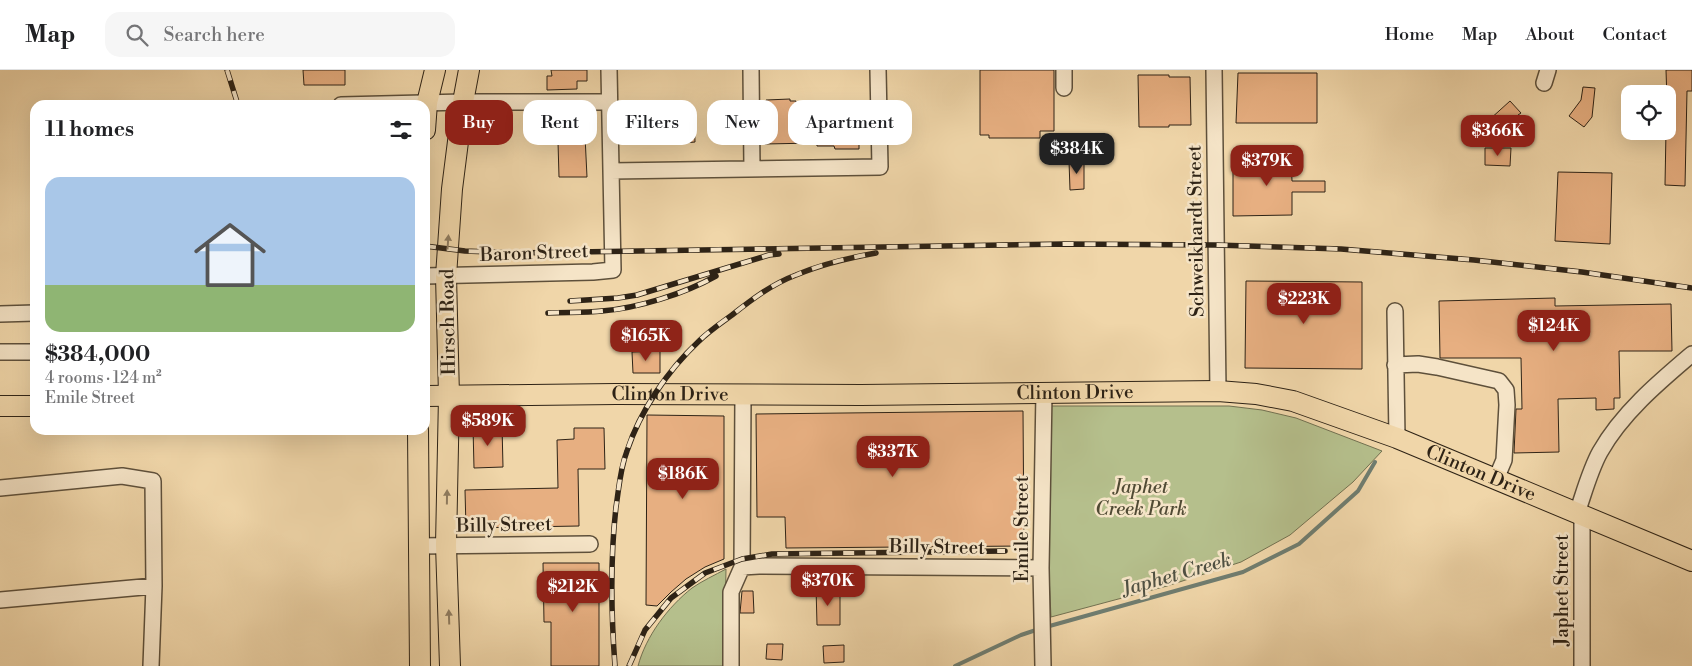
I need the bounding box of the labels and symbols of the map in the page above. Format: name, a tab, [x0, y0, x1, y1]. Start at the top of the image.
pin: $366K	[1463, 114, 1533, 157]
pin: $384K	[1042, 132, 1112, 175]
street label: Schweikhardt Street	[1182, 144, 1210, 317]
pin: $379K	[1232, 144, 1302, 187]
one-way arrow	[445, 234, 453, 250]
street label: Baron Street	[478, 239, 589, 267]
street label: Hirsch Road	[435, 268, 461, 376]
pin: $223K	[1269, 282, 1339, 325]
pin: $124K	[1519, 310, 1589, 352]
pin: $165K	[611, 320, 681, 362]
street label: Clinton Drive	[1016, 380, 1134, 405]
street label: Clinton Drive	[611, 382, 729, 406]
pin: $589K	[453, 404, 523, 447]
pin: $337K	[858, 436, 928, 478]
street label: Clinton Drive	[1422, 439, 1539, 507]
pin: $186K	[648, 458, 718, 500]
street label: Emile Street	[1010, 475, 1034, 582]
park label: Japhet Creek Park	[1095, 475, 1187, 521]
one-way arrow	[444, 488, 452, 504]
street label: Billy Street	[455, 512, 552, 538]
street label: Billy Street	[888, 534, 985, 560]
street label: Japhet Street	[1550, 534, 1574, 647]
water label: Japhet Creek	[1118, 548, 1234, 603]
pin: $370K	[793, 564, 863, 607]
pin: $212K	[538, 570, 608, 613]
one-way arrow	[445, 609, 453, 625]

